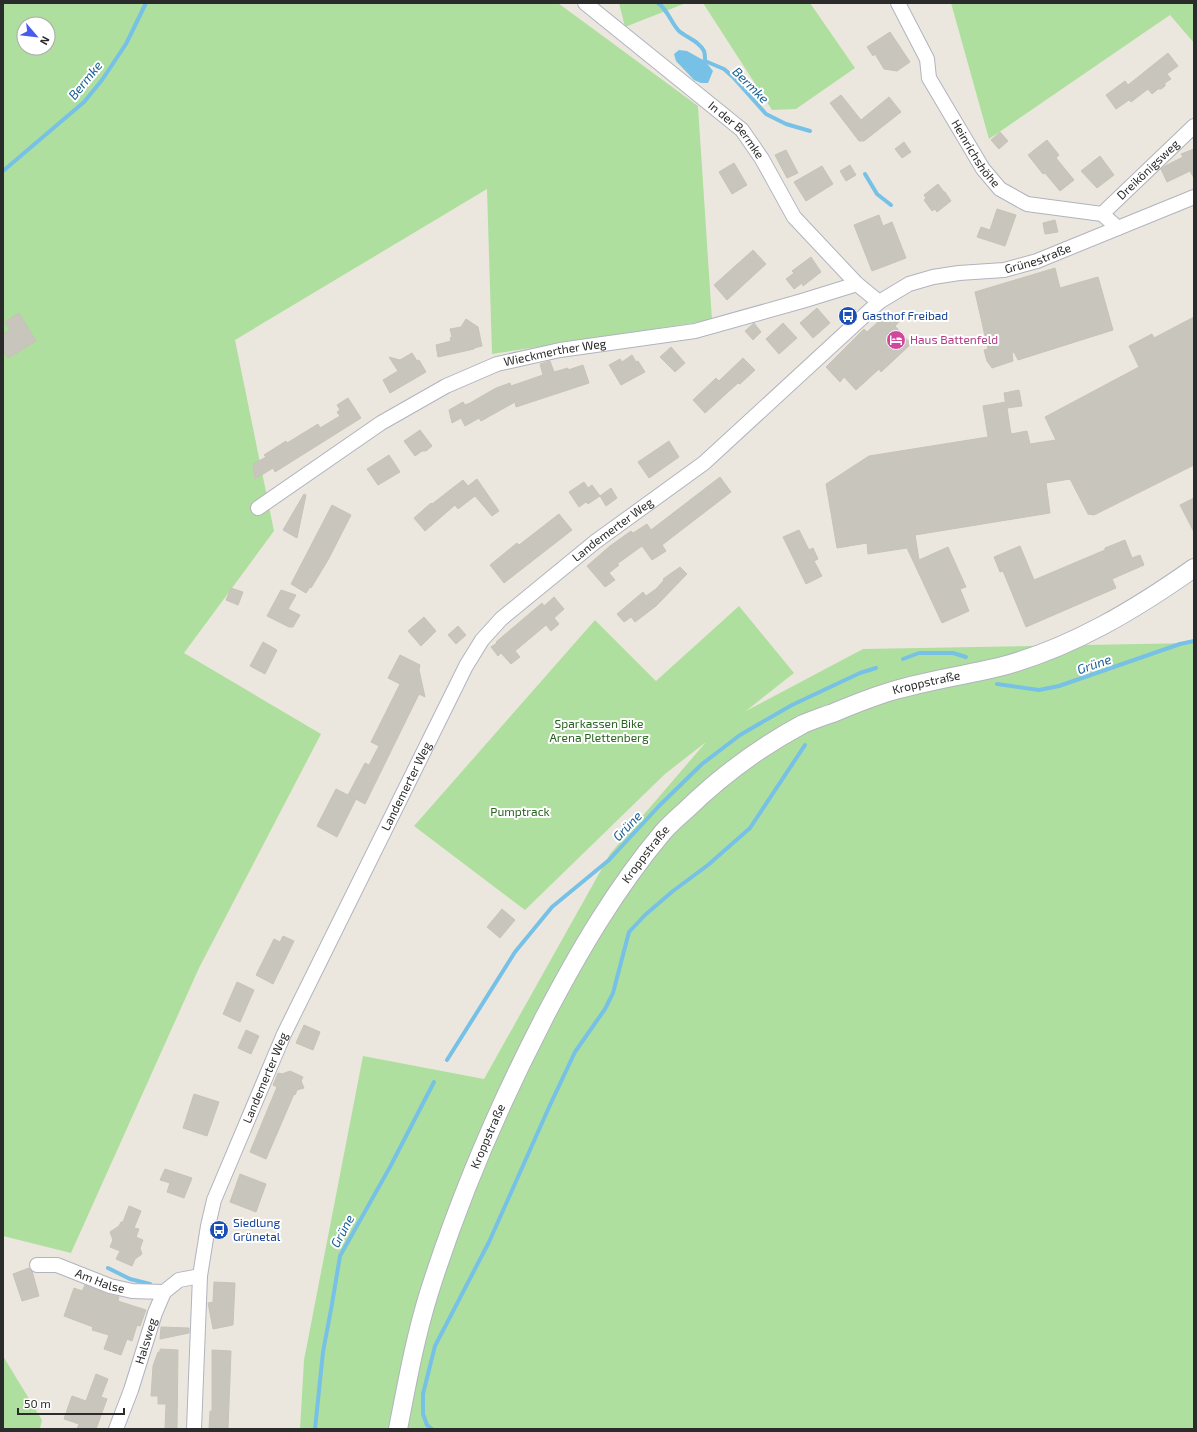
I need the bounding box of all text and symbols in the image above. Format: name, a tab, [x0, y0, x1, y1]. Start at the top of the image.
north arrow	[16, 16, 56, 56]
text: N	[38, 34, 53, 48]
water label: Bermke	[65, 57, 105, 103]
water label: Bermke	[729, 63, 773, 107]
street label: In der Bermke	[706, 98, 768, 161]
street label: Heinrichshöhe	[949, 117, 1004, 190]
street label: Dreikönigsweg	[1114, 136, 1182, 202]
street label: Grünestraße	[1003, 240, 1073, 276]
bus stop icon: Gasthof Freibad	[837, 305, 859, 327]
place label: Gasthof Freibad	[862, 308, 948, 322]
hotel icon: Haus Battenfeld	[885, 329, 907, 351]
place label: Haus Battenfeld	[910, 332, 998, 346]
street label: Wieckmerther Weg	[502, 336, 607, 368]
street label: Landemerter Weg	[569, 494, 656, 564]
water label: Grüne	[1075, 651, 1113, 677]
street label: Kroppstraße	[891, 667, 961, 697]
park label: Sparkassen Bike Arena Plettenberg	[549, 716, 649, 744]
street label: Landemerter Weg	[378, 739, 434, 833]
park label: Pumptrack	[490, 804, 550, 818]
water label: Grüne	[609, 808, 645, 844]
street label: Kroppstraße	[618, 822, 672, 885]
street label: Landemerter Weg	[239, 1030, 290, 1125]
street label: Kroppstraße	[467, 1101, 507, 1170]
water label: Grüne	[327, 1212, 357, 1250]
place label: Siedlung Grünetal	[233, 1215, 281, 1243]
bus stop icon: Siedlung Grünetal	[208, 1219, 230, 1241]
street label: Am Halse	[74, 1265, 126, 1295]
street label: Halsweg	[132, 1316, 159, 1365]
scale bar	[18, 1390, 124, 1416]
text: 50 m	[24, 1396, 51, 1410]

